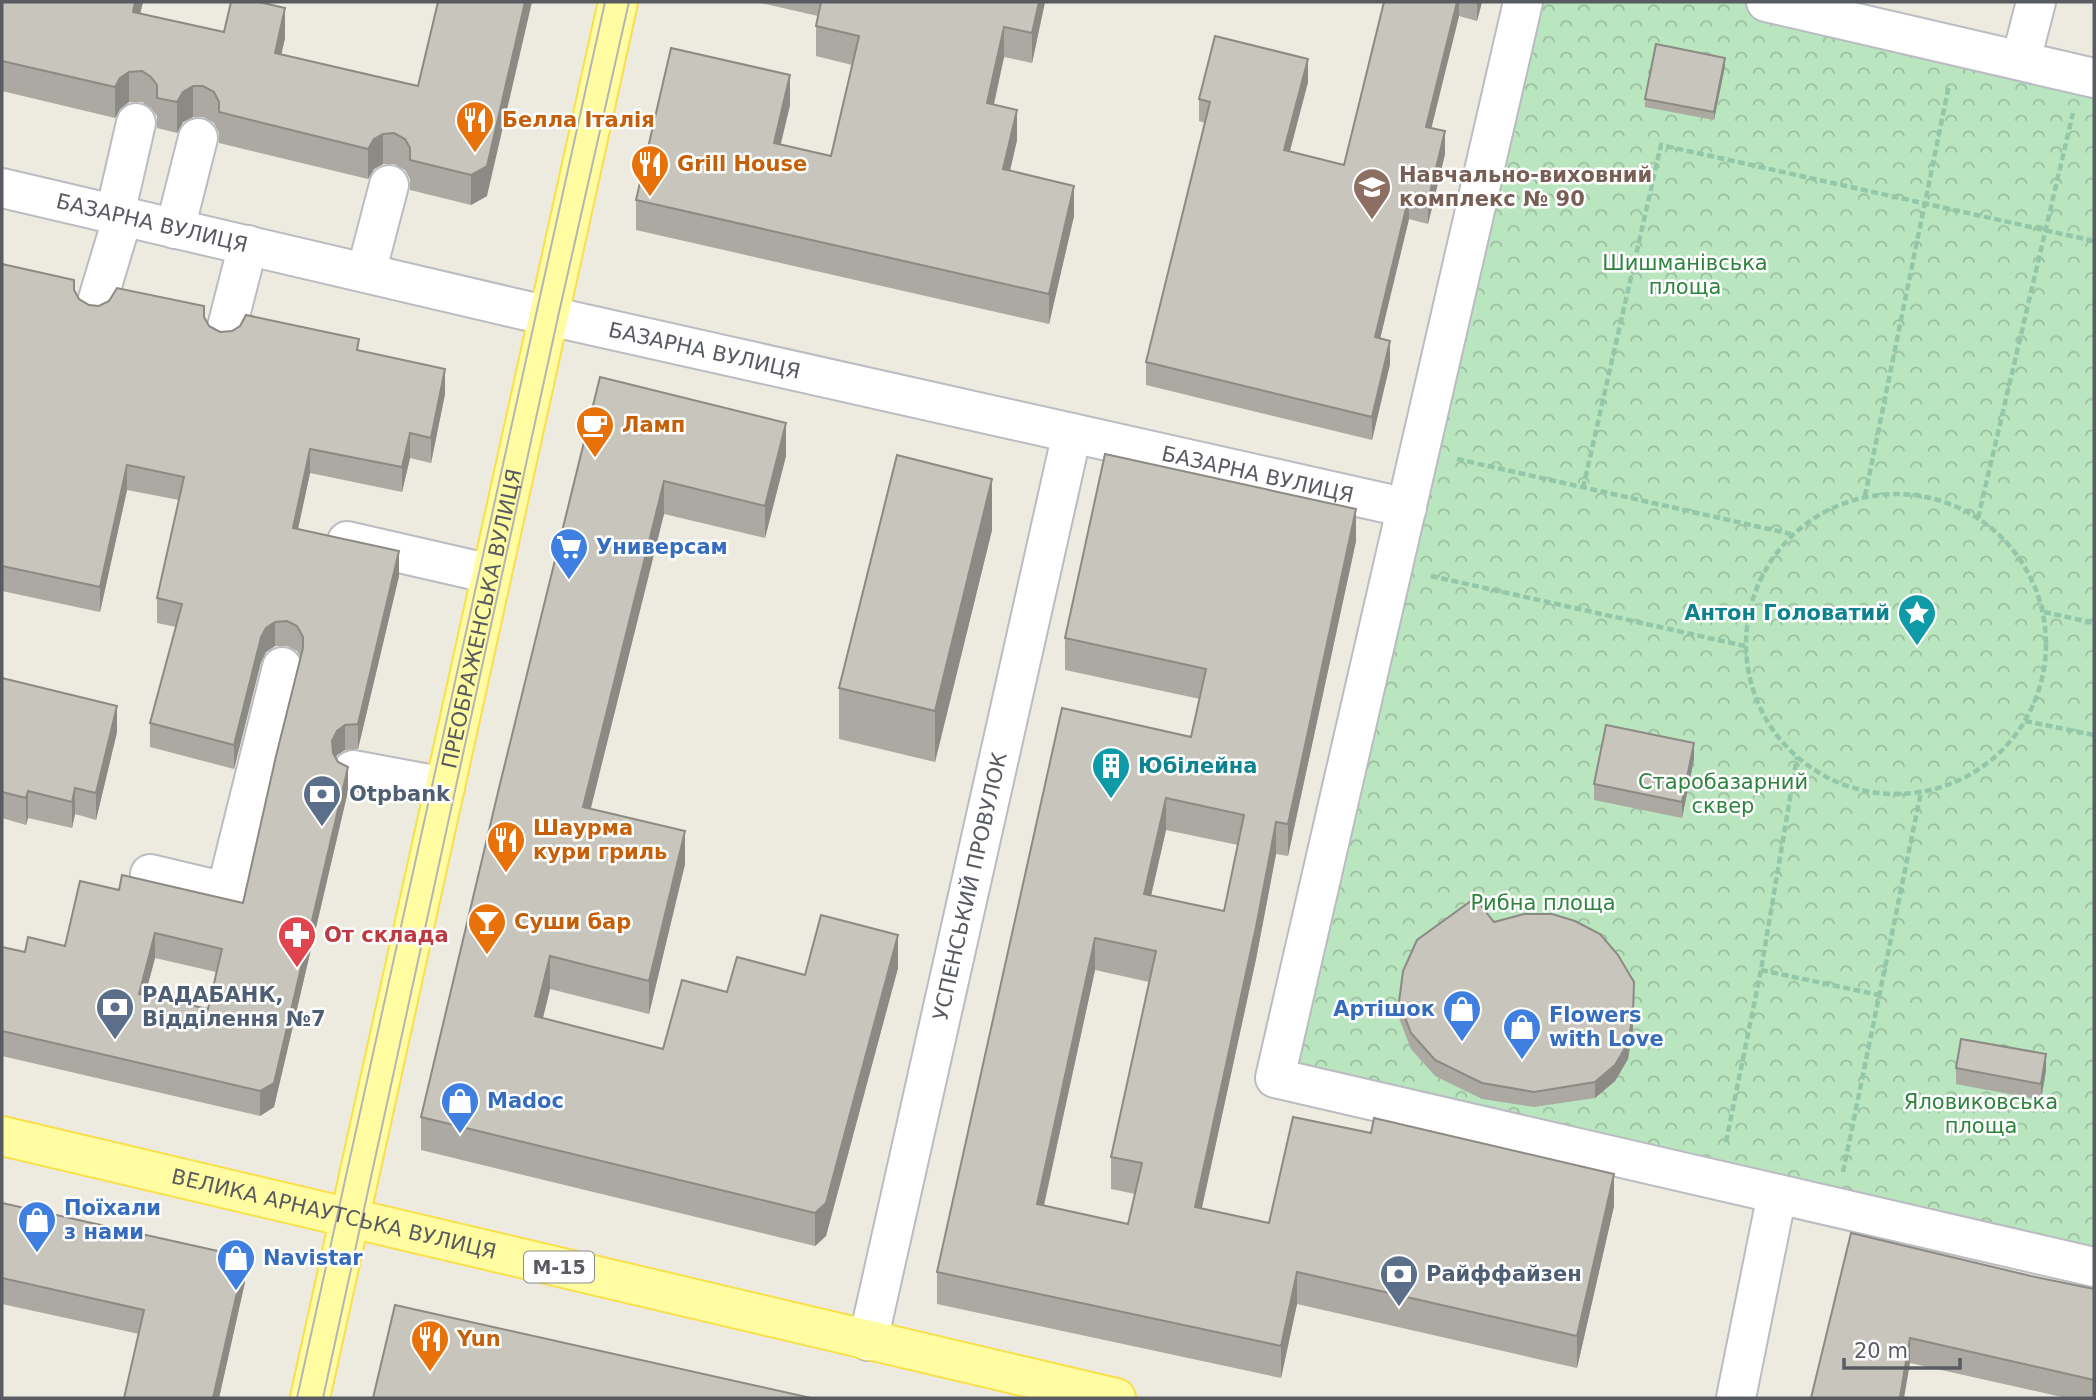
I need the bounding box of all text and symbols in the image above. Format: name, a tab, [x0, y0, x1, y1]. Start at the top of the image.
restaurant icon: Белла Італія	[454, 99, 496, 154]
place label: Белла Італія	[502, 108, 655, 132]
restaurant icon: Grill House	[629, 143, 671, 198]
place label: Grill House	[677, 152, 807, 176]
place label: Навчально-виховний комплекс № 90	[1399, 163, 1652, 211]
school or university icon: Навчально-виховний комплекс № 90	[1351, 166, 1393, 221]
street label: БАЗАРНА ВУЛИЦЯ	[54, 189, 250, 257]
park label: Шишманівська площа	[1602, 251, 1768, 299]
street label: БАЗАРНА ВУЛИЦЯ	[606, 318, 803, 384]
cafe icon: Ламп	[574, 404, 616, 459]
place label: Ламп	[622, 413, 685, 437]
street label: БАЗАРНА ВУЛИЦЯ	[1160, 441, 1356, 508]
street label: ПРЕОБРАЖЕНСЬКА ВУЛИЦЯ	[437, 467, 527, 771]
supermarket icon: Универсам	[548, 526, 590, 581]
place label: Универсам	[596, 535, 728, 559]
place icon: Антон Головатий	[1896, 592, 1938, 647]
place label: Антон Головатий	[1684, 601, 1890, 625]
building icon: Юбілейна	[1090, 745, 1132, 800]
street label: УСПЕНСЬКИЙ ПРОВУЛОК	[928, 750, 1012, 1023]
place label: Юбілейна	[1138, 754, 1258, 778]
park label: Старобазарний сквер	[1638, 770, 1808, 818]
bank icon: Otpbank	[301, 773, 343, 828]
place label: Otpbank	[349, 782, 451, 806]
place label: Шаурма кури гриль	[533, 816, 667, 864]
restaurant icon: Шаурма кури гриль	[485, 819, 527, 874]
park label: Рибна площа	[1470, 891, 1616, 915]
bar icon: Суши бар	[466, 901, 508, 956]
place label: Суши бар	[514, 910, 631, 934]
pharmacy icon: От склада	[276, 914, 318, 969]
place label: От склада	[324, 923, 449, 947]
place label: РАДАБАНК, Відділення №7	[142, 983, 326, 1031]
bank icon: РАДАБАНК, Відділення №7	[94, 986, 136, 1041]
shop icon: Артішок	[1441, 988, 1483, 1043]
place label: Артішок	[1333, 997, 1435, 1021]
place label: Flowers with Love	[1549, 1003, 1664, 1051]
shop icon: Flowers with Love	[1501, 1006, 1543, 1061]
shop icon: Madoc	[439, 1080, 481, 1135]
place label: Madoc	[487, 1089, 564, 1113]
park label: Яловиковська площа	[1904, 1090, 2058, 1138]
street label: ВЕЛИКА АРНАУТСЬКА ВУЛИЦЯ	[169, 1164, 499, 1264]
place label: Поїхали з нами	[64, 1196, 161, 1244]
shop icon: Поїхали з нами	[16, 1199, 58, 1254]
shop icon: Navistar	[215, 1237, 257, 1292]
place label: Navistar	[263, 1246, 363, 1270]
road number: М-15	[524, 1252, 594, 1282]
bank icon: Райффайзен	[1378, 1253, 1420, 1308]
place label: Райффайзен	[1426, 1262, 1582, 1286]
restaurant icon: Yun	[409, 1318, 451, 1373]
scale bar	[1844, 1326, 1960, 1370]
place label: Yun	[456, 1327, 501, 1351]
text: 20 m	[1854, 1339, 1908, 1363]

